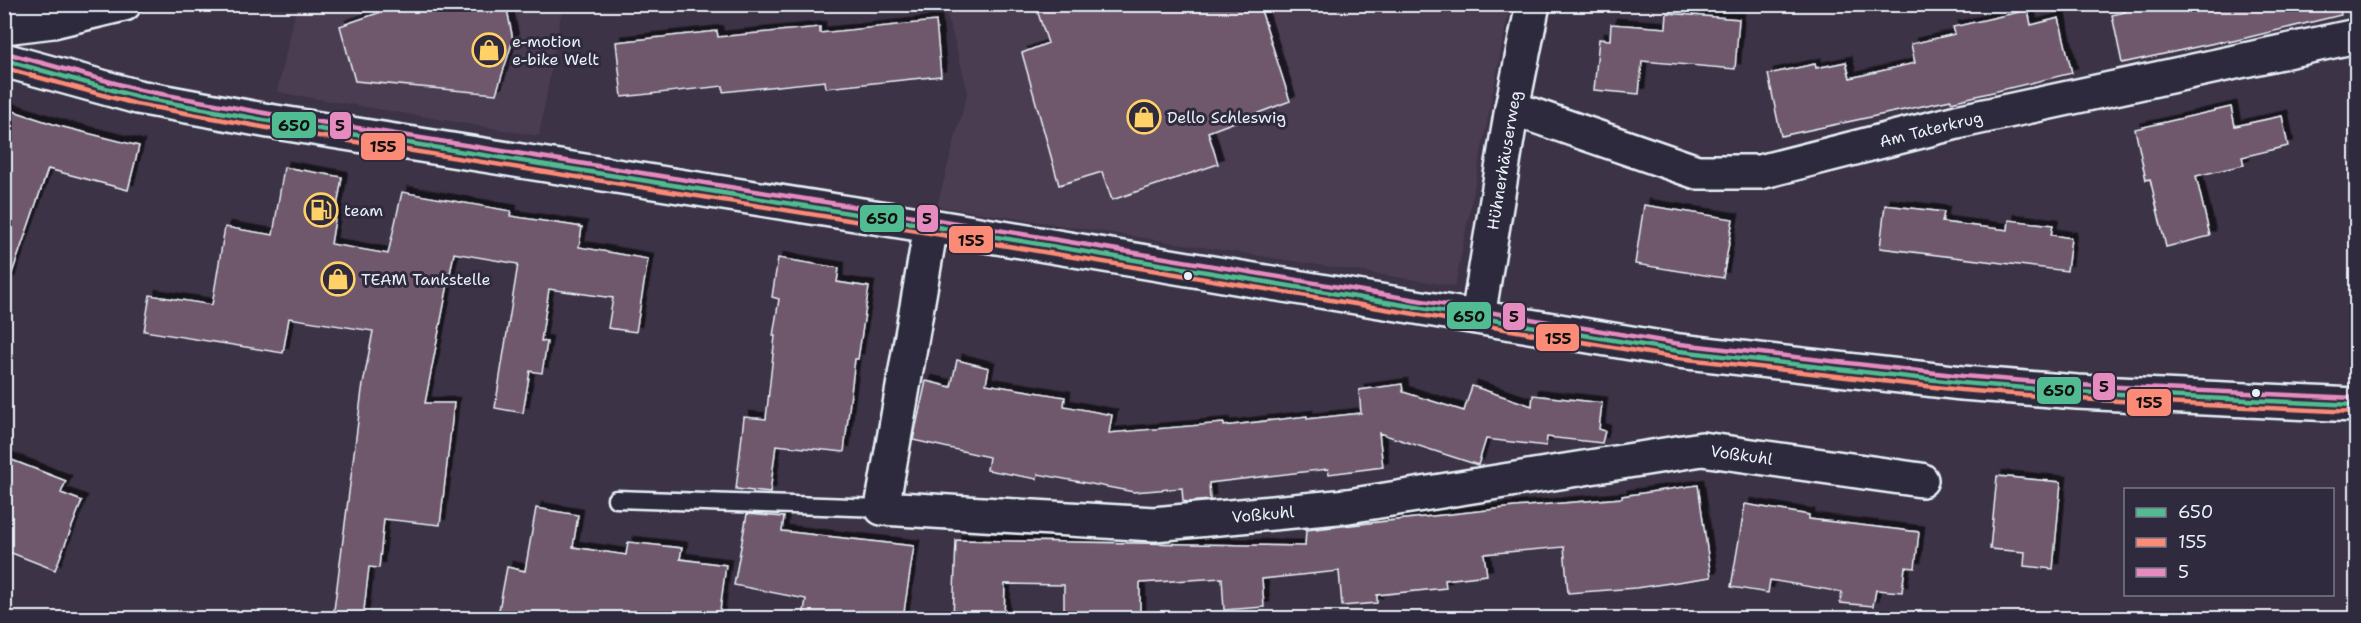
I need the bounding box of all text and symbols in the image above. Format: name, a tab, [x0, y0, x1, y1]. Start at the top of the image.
place label: e-motion e-bike Welt	[512, 31, 599, 70]
shop icon: e-motion e-bike Welt	[471, 32, 507, 68]
street label: Hühnerhäuserweg	[1482, 88, 1526, 231]
shop icon: Dello Schleswig	[1126, 99, 1162, 135]
place label: Dello Schleswig	[1167, 107, 1286, 128]
street label: Am Taterkrug	[1877, 107, 1985, 152]
line badge: 650	[271, 111, 317, 139]
line badge: 5	[329, 111, 352, 140]
text: 650	[278, 115, 310, 136]
text: 5	[335, 115, 345, 136]
line badge: 155	[360, 132, 406, 161]
text: 155	[369, 136, 397, 157]
fuel station icon: team	[303, 192, 339, 228]
place label: team	[344, 200, 383, 221]
line badge: 650	[859, 204, 905, 233]
line badge: 5	[916, 204, 939, 233]
text: 650	[866, 208, 898, 229]
text: 5	[922, 208, 932, 229]
line badge: 155	[948, 225, 994, 254]
text: 155	[957, 230, 985, 251]
shop icon: TEAM Tankstelle	[320, 261, 356, 297]
place label: TEAM Tankstelle	[361, 269, 491, 290]
unlabelled marker	[1182, 270, 1194, 282]
line badge: 650	[1446, 301, 1492, 330]
line badge: 5	[1502, 302, 1526, 331]
text: 650	[1453, 306, 1485, 327]
text: 5	[1509, 306, 1519, 327]
line badge: 155	[1535, 323, 1580, 352]
text: 155	[1544, 328, 1572, 349]
line badge: 5	[2092, 372, 2116, 401]
line badge: 650	[2036, 376, 2082, 405]
text: 5	[2099, 376, 2109, 397]
text: 650	[2043, 380, 2075, 401]
unlabelled marker	[2250, 387, 2262, 399]
line badge: 155	[2126, 388, 2172, 417]
text: 155	[2135, 392, 2163, 413]
street label: Voßkuhl	[1709, 440, 1774, 470]
legend	[2124, 488, 2334, 596]
text: 650	[2178, 500, 2213, 524]
street label: Voßkuhl	[1231, 501, 1295, 528]
text: 155	[2178, 530, 2207, 554]
text: 5	[2178, 560, 2189, 584]

